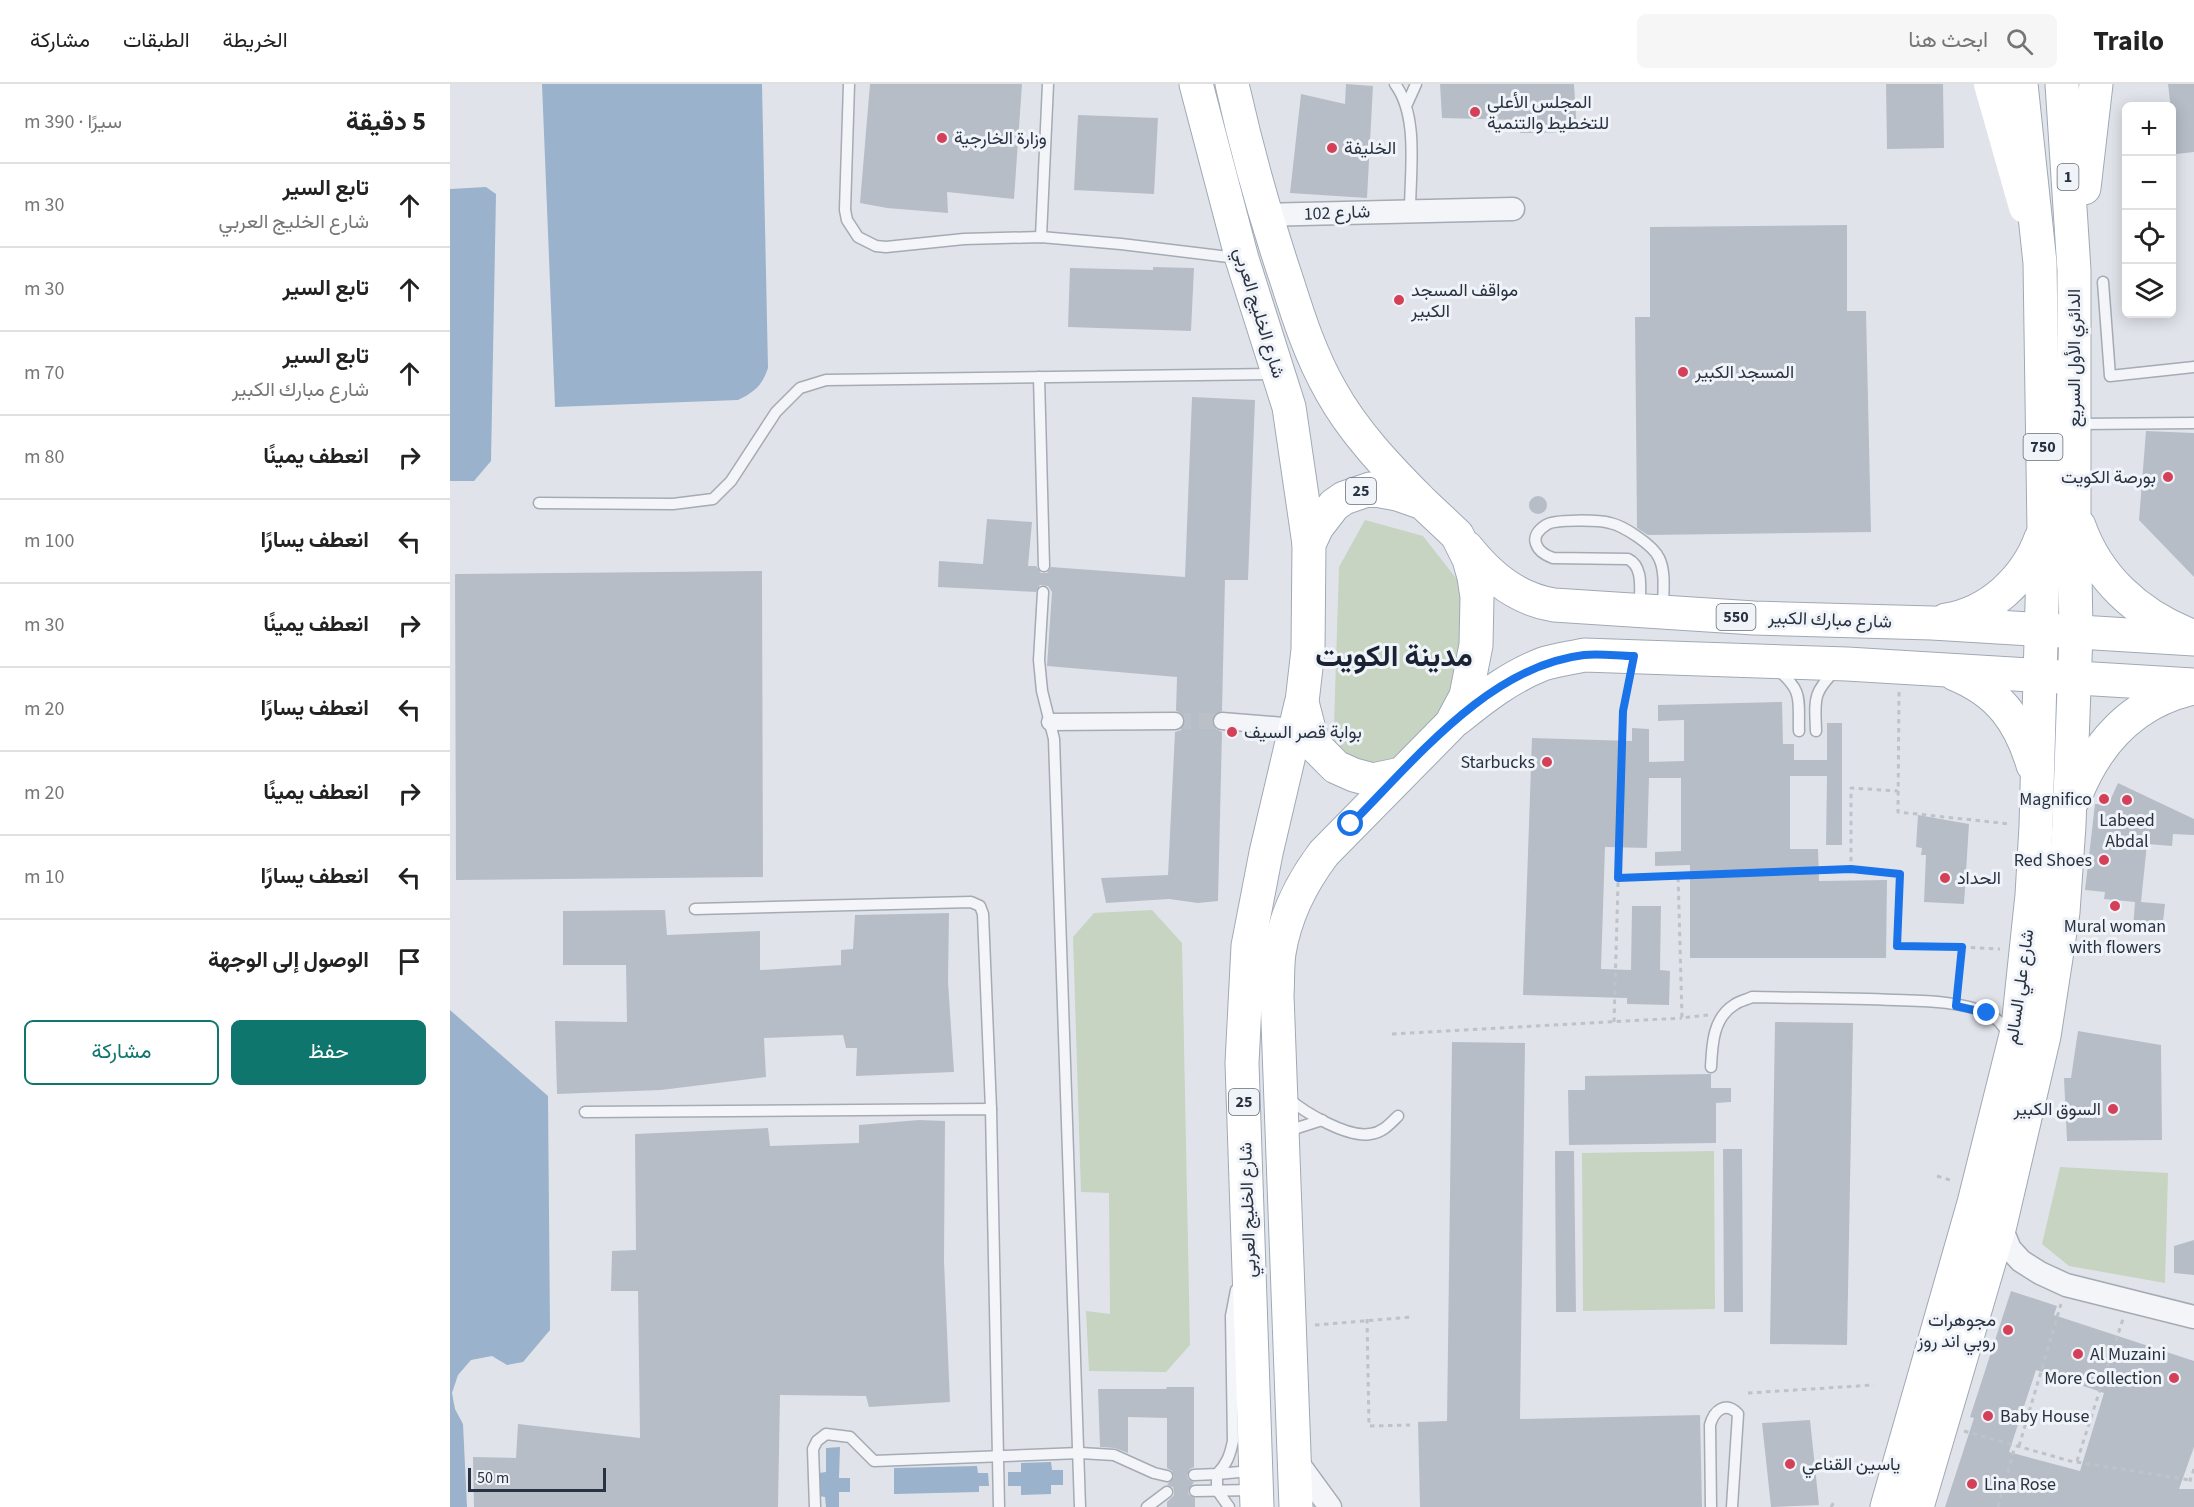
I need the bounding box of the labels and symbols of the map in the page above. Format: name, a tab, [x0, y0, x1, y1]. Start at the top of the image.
place label: المجلس الأعلى للتخطيط والتنمية	[1487, 90, 1609, 136]
marker: المجلس الأعلى للتخطيط والتنمية	[1468, 105, 1482, 119]
place label: وزارة الخارجية	[954, 126, 1047, 151]
marker: وزارة الخارجية	[935, 131, 949, 145]
place label: الخليفة	[1344, 136, 1396, 161]
marker: الخليفة	[1325, 141, 1339, 155]
road number: 1	[2058, 164, 2078, 190]
street label: شارع 102	[1303, 199, 1371, 227]
street label: شارع الخليج العربي	[1225, 245, 1291, 382]
place label: مواقف المسجد الكبير	[1410, 278, 1518, 324]
street label: الدائري الأول السريع	[2062, 289, 2089, 427]
marker: مواقف المسجد الكبير	[1392, 293, 1406, 307]
place label: المسجد الكبير	[1694, 360, 1794, 385]
marker: المسجد الكبير	[1676, 365, 1690, 379]
road number: 750	[2024, 434, 2062, 460]
place label: بورصة الكويت	[2061, 465, 2156, 490]
marker: بورصة الكويت	[2161, 470, 2175, 484]
road number: 25	[1346, 478, 1376, 504]
road number: 550	[1716, 604, 1756, 630]
street label: شارع مبارك الكبير	[1767, 605, 1892, 635]
district label: مدينة الكويت	[1315, 635, 1473, 678]
place label: بوابة قصر السيف	[1244, 720, 1362, 745]
marker: بوابة قصر السيف	[1225, 725, 1239, 739]
place label: Starbucks	[1460, 750, 1535, 775]
marker: Starbucks	[1540, 755, 1554, 769]
place label: Magnifico	[2019, 787, 2092, 812]
marker: Magnifico	[2097, 792, 2111, 806]
marker: Labeed Abdal	[2120, 793, 2134, 807]
place label: Labeed Abdal	[2099, 808, 2155, 854]
route start	[1337, 810, 1363, 836]
place label: Red Shoes	[2014, 848, 2092, 873]
marker: Red Shoes	[2097, 853, 2111, 867]
place label: الحداد	[1957, 866, 2001, 891]
marker: الحداد	[1938, 871, 1952, 885]
marker: Mural woman with flowers	[2108, 899, 2122, 913]
place label: Mural woman with flowers	[2064, 914, 2166, 960]
street label: شارع علي السالم	[2000, 928, 2042, 1046]
route end	[1973, 999, 1999, 1025]
road number: 25	[1229, 1089, 1259, 1115]
place label: السوق الكبير	[2012, 1097, 2101, 1122]
marker: السوق الكبير	[2106, 1102, 2120, 1116]
street label: شارع الخليج العربي	[1233, 1142, 1265, 1278]
place label: مجوهرات روبي اند روز	[1916, 1308, 1996, 1356]
marker: مجوهرات روبي اند روز	[2001, 1323, 2015, 1337]
place label: Al Muzaini	[2090, 1342, 2166, 1367]
marker: Al Muzaini	[2071, 1347, 2085, 1361]
place label: More Collection	[2044, 1366, 2162, 1391]
marker: More Collection	[2167, 1371, 2181, 1385]
place label: Baby House	[2000, 1404, 2089, 1429]
marker: Baby House	[1981, 1409, 1995, 1423]
place label: ياسين القناعي	[1802, 1452, 1900, 1479]
marker: ياسين القناعي	[1783, 1457, 1797, 1471]
scale bar	[468, 1465, 606, 1492]
place label: Lina Rose	[1984, 1472, 2056, 1497]
marker: Lina Rose	[1965, 1477, 1979, 1491]

